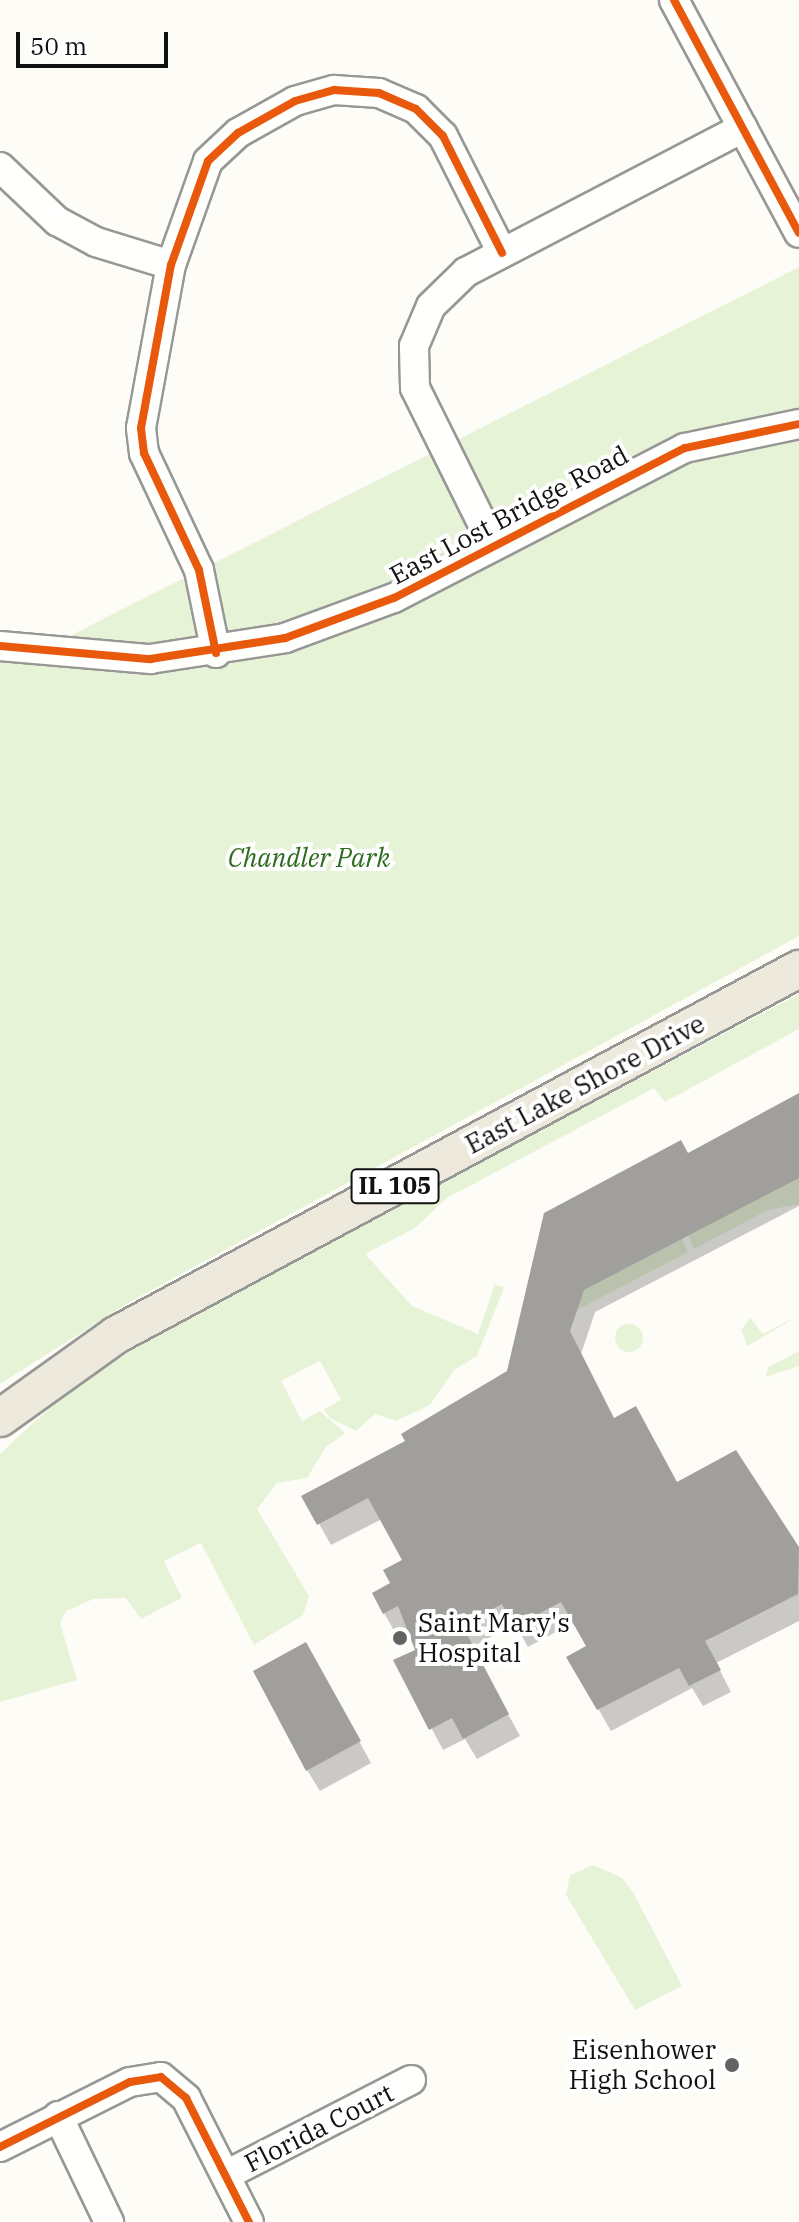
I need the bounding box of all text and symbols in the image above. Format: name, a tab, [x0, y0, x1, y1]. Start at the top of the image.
scale bar	[20, 16, 172, 66]
text: 50 m	[30, 30, 87, 62]
street label: East Lost Bridge Road	[385, 439, 633, 591]
park label: Chandler Park	[228, 842, 390, 874]
street label: East Lake Shore Drive	[460, 1008, 710, 1160]
road number: IL 105	[349, 1166, 441, 1206]
place label: Saint Mary's Hospital	[418, 1607, 570, 1668]
marker: Saint Mary's Hospital	[389, 1627, 411, 1649]
place label: Eisenhower High School	[569, 2034, 716, 2096]
marker: Eisenhower High School	[723, 2056, 741, 2074]
street label: Florida Court	[239, 2077, 399, 2179]

